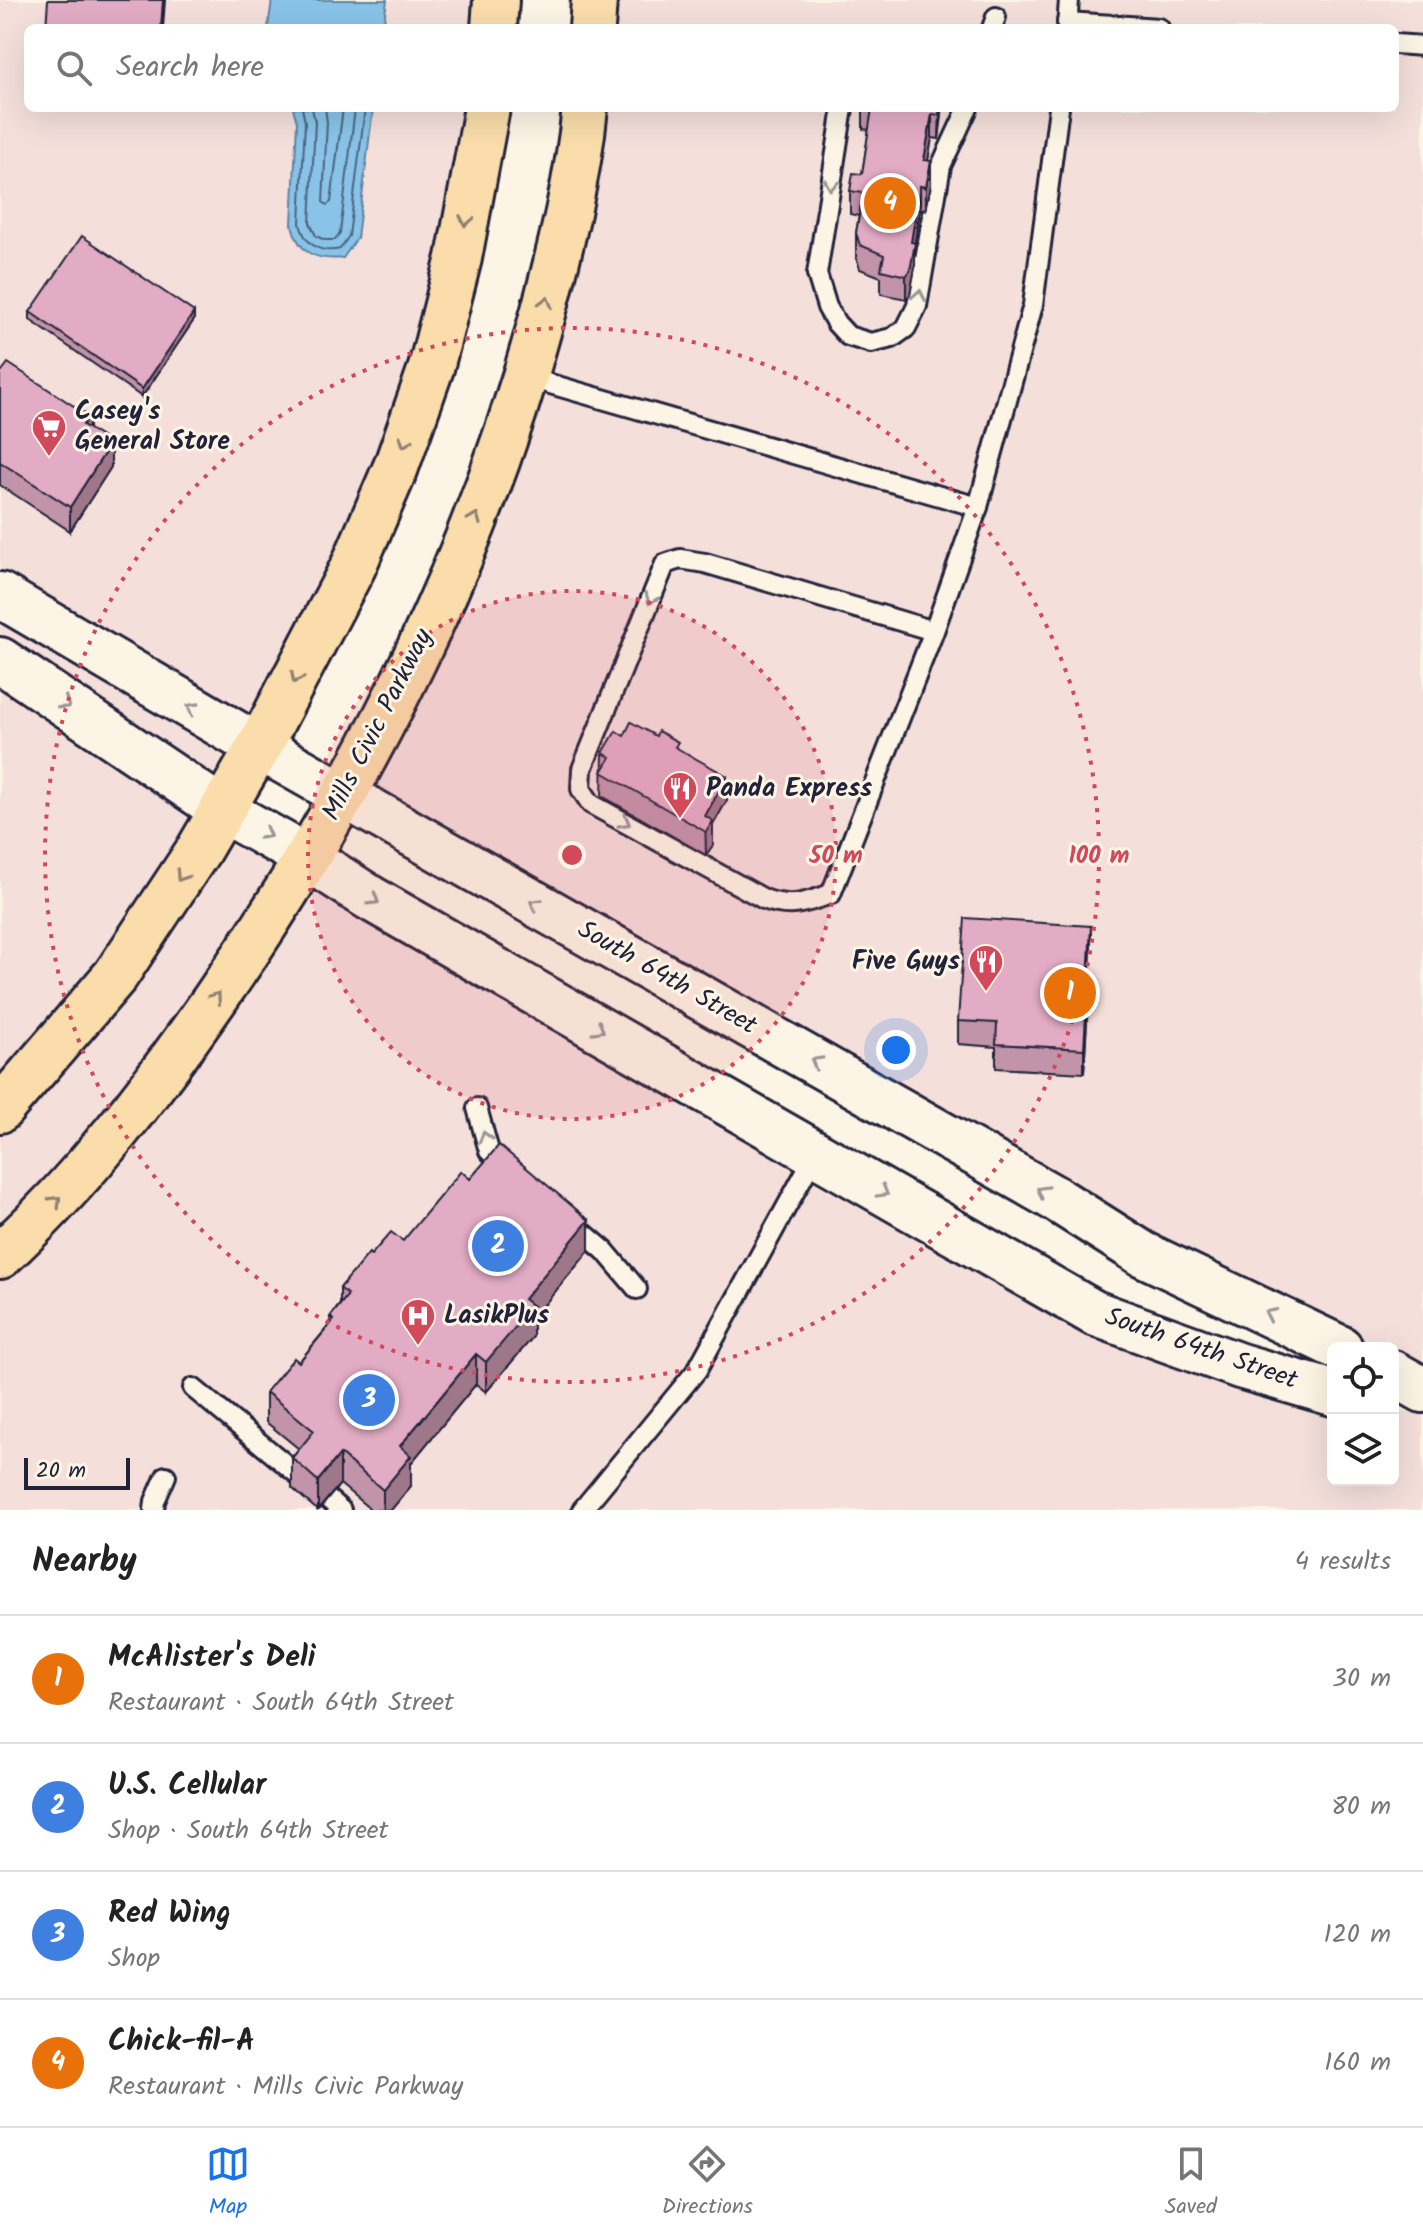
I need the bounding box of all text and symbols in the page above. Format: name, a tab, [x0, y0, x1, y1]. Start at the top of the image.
search box	[24, 24, 1399, 112]
text: Search here	[116, 44, 264, 92]
icon: search	[52, 46, 96, 90]
pin: 4	[864, 173, 916, 233]
one-way arrow	[823, 178, 840, 192]
one-way arrow	[459, 215, 476, 228]
one-way arrow	[910, 288, 927, 302]
one-way arrow	[537, 296, 554, 310]
place label: Casey's General Store	[75, 391, 230, 463]
supermarket icon: Casey's General Store	[30, 408, 68, 458]
one-way arrow	[398, 434, 415, 448]
one-way arrow	[466, 512, 482, 526]
one-way arrow	[644, 591, 661, 605]
street label: Mills Civic Parkway	[311, 621, 445, 828]
one-way arrow	[291, 669, 306, 684]
one-way arrow	[56, 694, 70, 709]
one-way arrow	[186, 702, 201, 718]
place label: Panda Express	[706, 768, 872, 810]
restaurant icon: Panda Express	[661, 770, 699, 820]
one-way arrow	[616, 812, 630, 828]
one-way arrow	[257, 824, 272, 840]
text: 50 m	[808, 837, 863, 876]
text: 100 m	[1069, 837, 1129, 876]
centre of rings	[558, 841, 586, 869]
one-way arrow	[176, 867, 191, 882]
one-way arrow	[365, 890, 380, 906]
one-way arrow	[530, 898, 544, 914]
street label: South 64th Street	[569, 909, 766, 1047]
place label: Five Guys	[852, 941, 960, 983]
restaurant icon: Five Guys	[967, 943, 1005, 993]
pin: 1	[1044, 963, 1096, 1023]
one-way arrow	[206, 992, 221, 1006]
one-way arrow	[591, 1019, 605, 1035]
your location	[876, 1030, 916, 1070]
one-way arrow	[810, 1056, 824, 1072]
one-way arrow	[478, 1130, 494, 1144]
one-way arrow	[874, 1182, 889, 1198]
one-way arrow	[1036, 1185, 1050, 1200]
one-way arrow	[46, 1196, 61, 1210]
pin: 2	[472, 1216, 524, 1276]
place label: LasikPlus	[444, 1295, 549, 1337]
street label: South 64th Street	[1099, 1296, 1304, 1402]
hospital icon: LasikPlus	[399, 1297, 437, 1347]
one-way arrow	[1263, 1308, 1278, 1324]
map controls	[1327, 1342, 1399, 1486]
button: locate	[1327, 1342, 1399, 1414]
pin: 3	[343, 1370, 395, 1430]
button: layers	[1327, 1414, 1399, 1486]
scale bar	[24, 1454, 130, 1490]
text: 20 m	[36, 1454, 86, 1489]
text: Nearby	[32, 1535, 137, 1589]
text: 4 results	[1295, 1541, 1391, 1583]
text: McAlister's Deli	[108, 1634, 316, 1682]
text: 1	[54, 1658, 62, 1700]
text: 30 m	[1332, 1658, 1391, 1700]
text: Restaurant · South 64th Street	[108, 1682, 454, 1724]
text: U.S. Cellular	[108, 1762, 266, 1810]
text: 2	[50, 1786, 66, 1828]
text: 80 m	[1331, 1786, 1391, 1828]
text: Shop · South 64th Street	[108, 1810, 389, 1852]
text: Red Wing	[108, 1890, 231, 1938]
text: 3	[51, 1914, 65, 1956]
text: 120 m	[1324, 1914, 1391, 1956]
text: Shop	[108, 1938, 160, 1980]
text: Chick-fil-A	[108, 2018, 255, 2066]
text: 4	[51, 2042, 65, 2084]
text: 160 m	[1324, 2042, 1391, 2084]
text: Restaurant · Mills Civic Parkway	[108, 2066, 463, 2108]
tab: Map	[206, 2142, 250, 2225]
tab: Directions	[662, 2142, 753, 2225]
tab: Saved	[1165, 2142, 1217, 2225]

